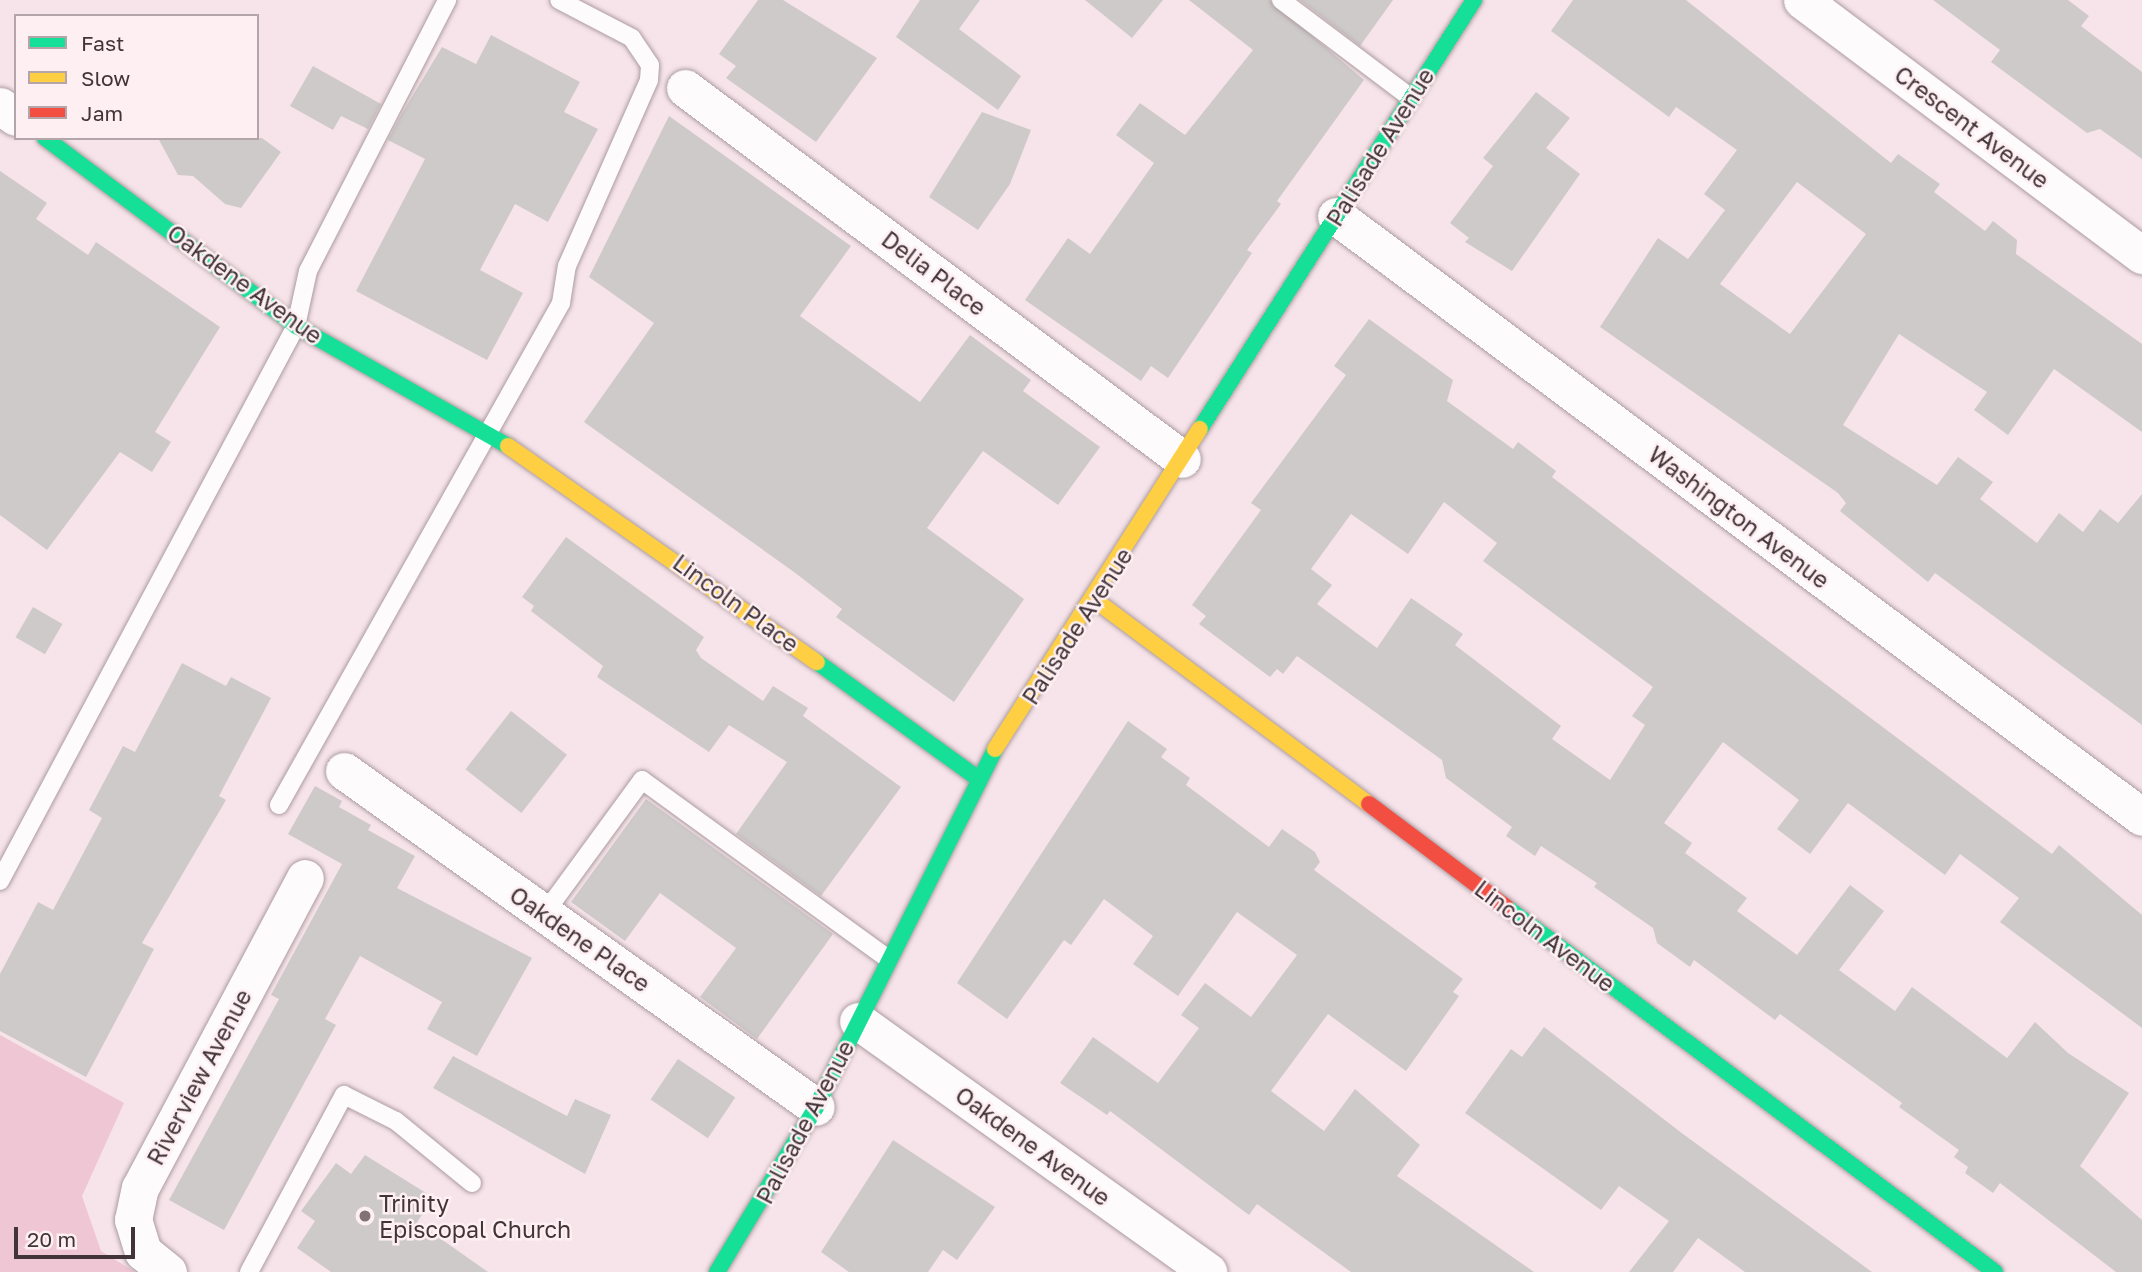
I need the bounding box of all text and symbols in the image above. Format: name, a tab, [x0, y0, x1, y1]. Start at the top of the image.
legend	[14, 14, 259, 140]
text: Fast	[81, 30, 124, 56]
street label: Crescent Avenue	[1889, 60, 2055, 194]
street label: Palisade Avenue	[1320, 63, 1440, 231]
text: Slow	[81, 65, 130, 91]
text: Jam	[81, 100, 123, 126]
street label: Oakdene Avenue	[162, 219, 328, 349]
street label: Delia Place	[877, 225, 991, 321]
street label: Washington Avenue	[1643, 440, 1835, 594]
street label: Palisade Avenue	[1016, 543, 1138, 709]
street label: Lincoln Place	[668, 548, 804, 658]
street label: Lincoln Avenue	[1470, 874, 1620, 998]
street label: Oakdene Place	[505, 881, 655, 997]
street label: Riverview Avenue	[141, 984, 257, 1170]
street label: Palisade Avenue	[750, 1036, 860, 1208]
street label: Oakdene Avenue	[950, 1081, 1116, 1211]
place label: Trinity Episcopal Church	[379, 1189, 571, 1243]
marker: Trinity Episcopal Church	[357, 1208, 373, 1224]
scale bar	[18, 1212, 138, 1256]
text: 20 m	[27, 1226, 76, 1252]

